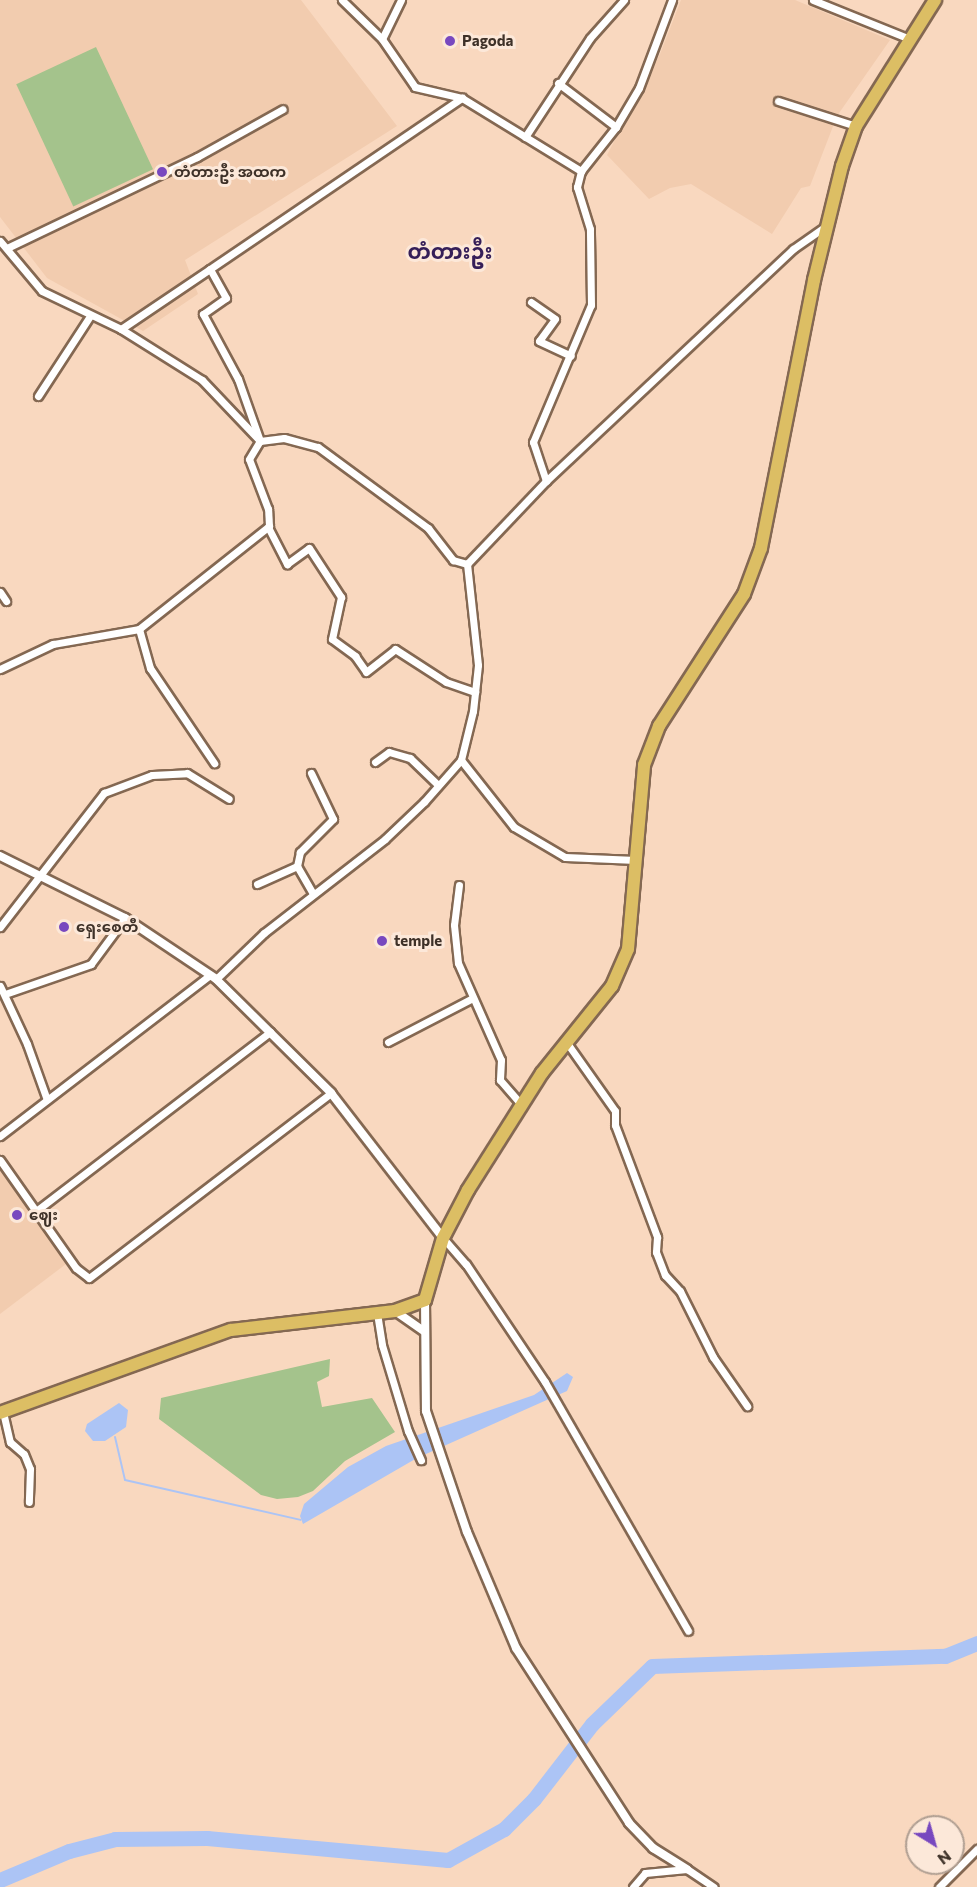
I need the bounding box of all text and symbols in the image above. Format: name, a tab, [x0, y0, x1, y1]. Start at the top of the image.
place label: Pagoda	[462, 32, 513, 50]
marker: Pagoda	[443, 34, 457, 48]
place label: တံတားဦး အထက	[174, 163, 286, 181]
marker: တံတားဦး အထက	[155, 165, 169, 179]
district label: တံတားဦး	[407, 238, 493, 264]
place label: ရှေးစေတီ	[76, 918, 138, 936]
marker: ရှေးစေတီ	[57, 920, 71, 934]
place label: temple	[394, 932, 442, 950]
marker: temple	[375, 934, 389, 948]
place label: ဈေး	[29, 1206, 58, 1224]
marker: ဈေး	[10, 1208, 24, 1222]
north arrow	[905, 1815, 965, 1875]
text: N	[934, 1847, 955, 1869]

